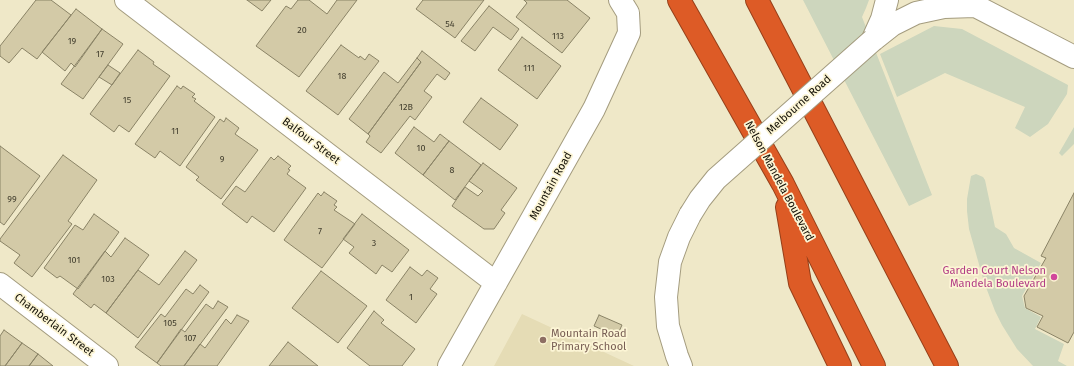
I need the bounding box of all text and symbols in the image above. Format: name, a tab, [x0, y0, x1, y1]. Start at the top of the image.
house number: 54	[445, 19, 455, 29]
house number: 20	[297, 25, 307, 35]
house number: 113	[552, 31, 564, 41]
house number: 19	[68, 36, 76, 46]
house number: 17	[96, 49, 104, 59]
house number: 111	[523, 63, 535, 73]
house number: 18	[338, 71, 346, 81]
street label: Melbourne Road	[764, 73, 834, 137]
house number: 15	[123, 95, 131, 105]
house number: 12B	[399, 102, 413, 112]
street label: Balfour Street	[279, 115, 343, 167]
street label: Nelson Mandela Boulevard	[742, 119, 816, 243]
house number: 11	[171, 126, 179, 136]
house number: 10	[417, 143, 425, 153]
street label: Mountain Road	[527, 150, 575, 222]
house number: 9	[220, 154, 224, 164]
house number: 8	[450, 165, 454, 175]
house number: 99	[7, 194, 17, 204]
house number: 7	[318, 226, 322, 236]
house number: 3	[372, 238, 376, 248]
house number: 101	[68, 255, 80, 265]
place label: Garden Court Nelson Mandela Boulevard	[943, 264, 1046, 290]
marker: Garden Court Nelson Mandela Boulevard	[1049, 272, 1059, 282]
house number: 103	[101, 274, 115, 284]
street label: Chamberlain Street	[12, 291, 96, 359]
house number: 1	[409, 292, 413, 302]
house number: 105	[163, 318, 177, 328]
place label: Mountain Road Primary School	[551, 327, 627, 353]
house number: 107	[184, 333, 196, 343]
marker: Mountain Road Primary School	[538, 335, 548, 345]

